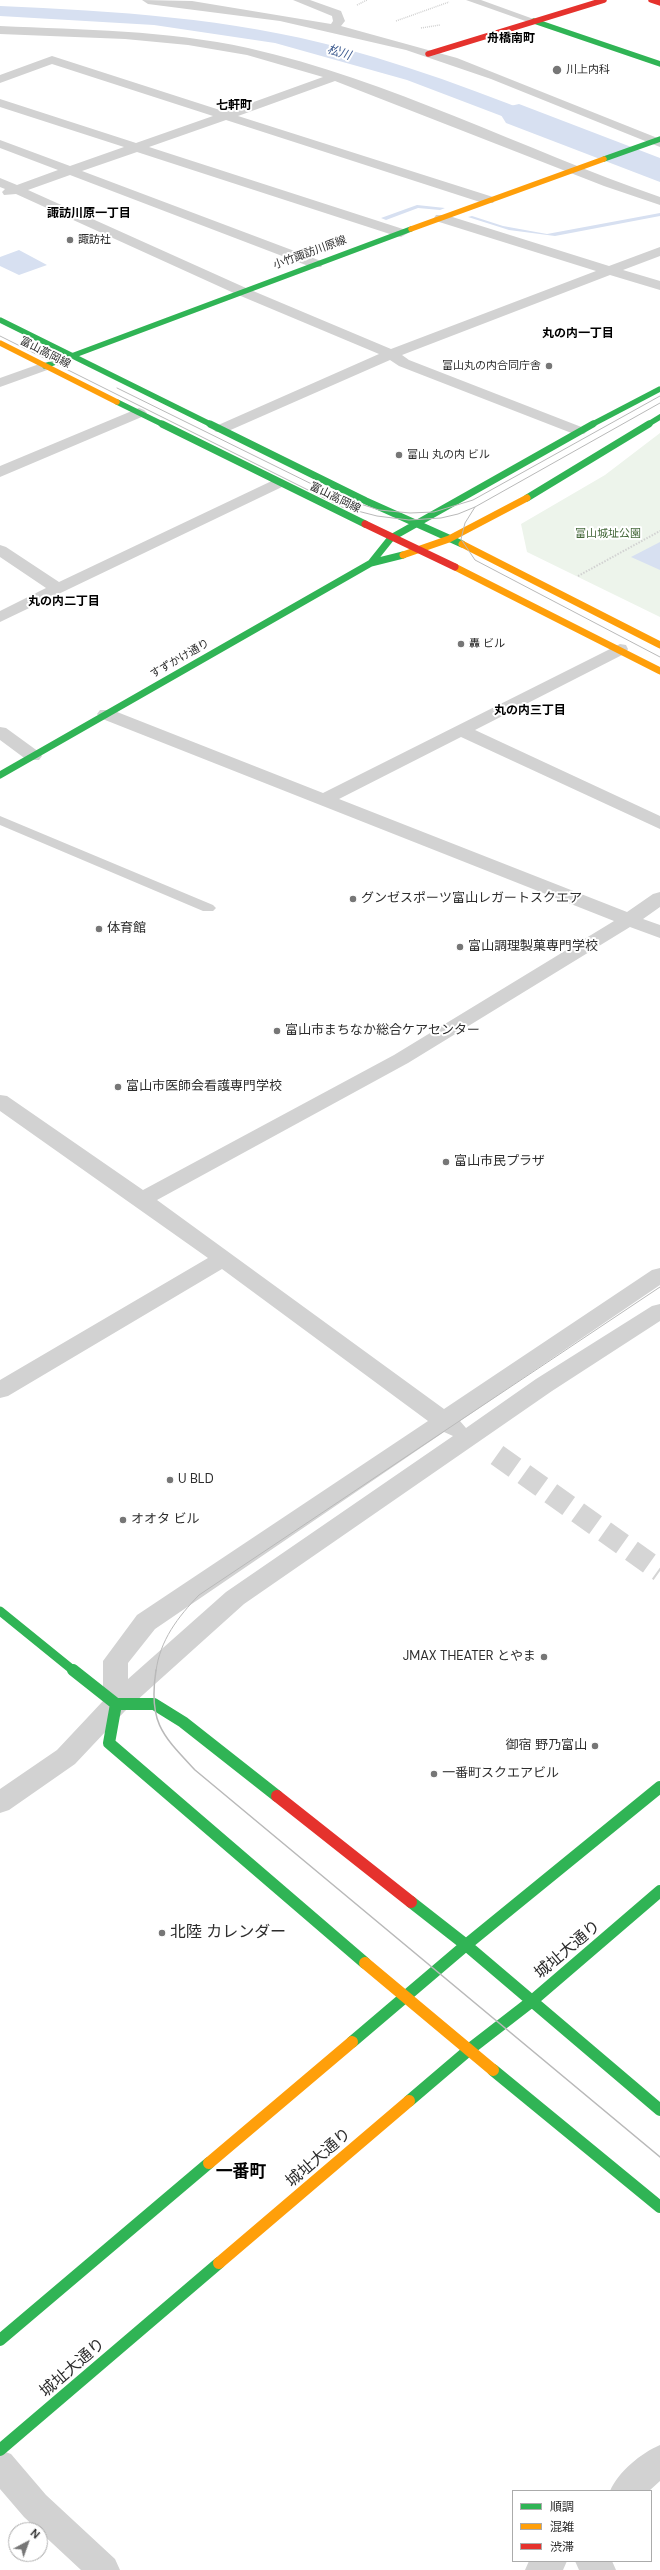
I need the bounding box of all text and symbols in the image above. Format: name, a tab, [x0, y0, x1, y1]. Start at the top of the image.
district label: 舟橋南町	[487, 32, 535, 46]
water label: 松川	[325, 43, 353, 63]
place label: 川上内科	[566, 63, 610, 77]
marker: 川上内科	[551, 64, 563, 76]
district label: 七軒町	[216, 99, 252, 113]
district label: 諏訪川原一丁目	[47, 207, 131, 221]
place label: 諏訪社	[78, 233, 111, 247]
street label: 小竹諏訪川原線	[272, 234, 348, 272]
marker: 諏訪社	[65, 235, 75, 245]
district label: 丸の内一丁目	[542, 327, 614, 341]
street label: 富山高岡線	[18, 335, 72, 371]
place label: 富山丸の内合同庁舎	[442, 359, 541, 373]
marker: 富山丸の内合同庁舎	[544, 361, 554, 371]
place label: 富山 丸の内 ビル	[407, 448, 490, 462]
marker: 富山 丸の内 ビル	[394, 450, 404, 460]
street label: 富山高岡線	[307, 480, 363, 516]
park label: 富山城址公園	[575, 527, 641, 541]
district label: 丸の内二丁目	[28, 595, 100, 609]
street label: すずかけ通り	[148, 637, 212, 681]
place label: 轟 ビル	[469, 637, 505, 651]
marker: 轟 ビル	[456, 639, 466, 649]
district label: 丸の内三丁目	[494, 704, 566, 718]
place label: グンゼスポーツ富山レガートスクエア	[361, 891, 582, 907]
marker: グンゼスポーツ富山レガートスクエア	[348, 894, 358, 904]
place label: 体育館	[107, 921, 146, 937]
marker: 体育館	[94, 924, 104, 934]
place label: 富山調理製菓専門学校	[468, 939, 598, 955]
marker: 富山調理製菓専門学校	[455, 942, 465, 952]
place label: 富山市まちなか総合ケアセンター	[285, 1023, 480, 1039]
marker: 富山市まちなか総合ケアセンター	[272, 1026, 282, 1036]
place label: 富山市医師会看護専門学校	[126, 1079, 282, 1095]
marker: 富山市医師会看護専門学校	[113, 1082, 123, 1092]
place label: 富山市民プラザ	[454, 1154, 545, 1170]
marker: 富山市民プラザ	[441, 1157, 451, 1167]
place label: U BLD	[178, 1472, 214, 1488]
marker: U BLD	[165, 1475, 175, 1485]
place label: オオタ ビル	[131, 1512, 199, 1528]
marker: オオタ ビル	[118, 1515, 128, 1525]
place label: JMAX THEATER とやま	[403, 1649, 536, 1665]
marker: JMAX THEATER とやま	[539, 1652, 549, 1662]
place label: 御宿 野乃富山	[506, 1738, 587, 1754]
marker: 御宿 野乃富山	[590, 1741, 600, 1751]
place label: 一番町スクエアビル	[442, 1766, 559, 1782]
marker: 一番町スクエアビル	[429, 1769, 439, 1779]
street label: 城址大通り	[531, 1917, 605, 1983]
place label: 北陸 カレンダー	[170, 1923, 286, 1943]
marker: 北陸 カレンダー	[157, 1928, 167, 1938]
street label: 城址大通り	[283, 2125, 355, 2191]
district label: 一番町	[216, 2163, 266, 2183]
street label: 城址大通り	[37, 2335, 109, 2401]
legend	[512, 2490, 652, 2562]
text: 順調	[550, 2499, 574, 2515]
text: 混雑	[550, 2519, 574, 2535]
north arrow	[8, 2522, 48, 2562]
text: N	[28, 2526, 43, 2542]
text: 渋滞	[550, 2539, 574, 2555]

